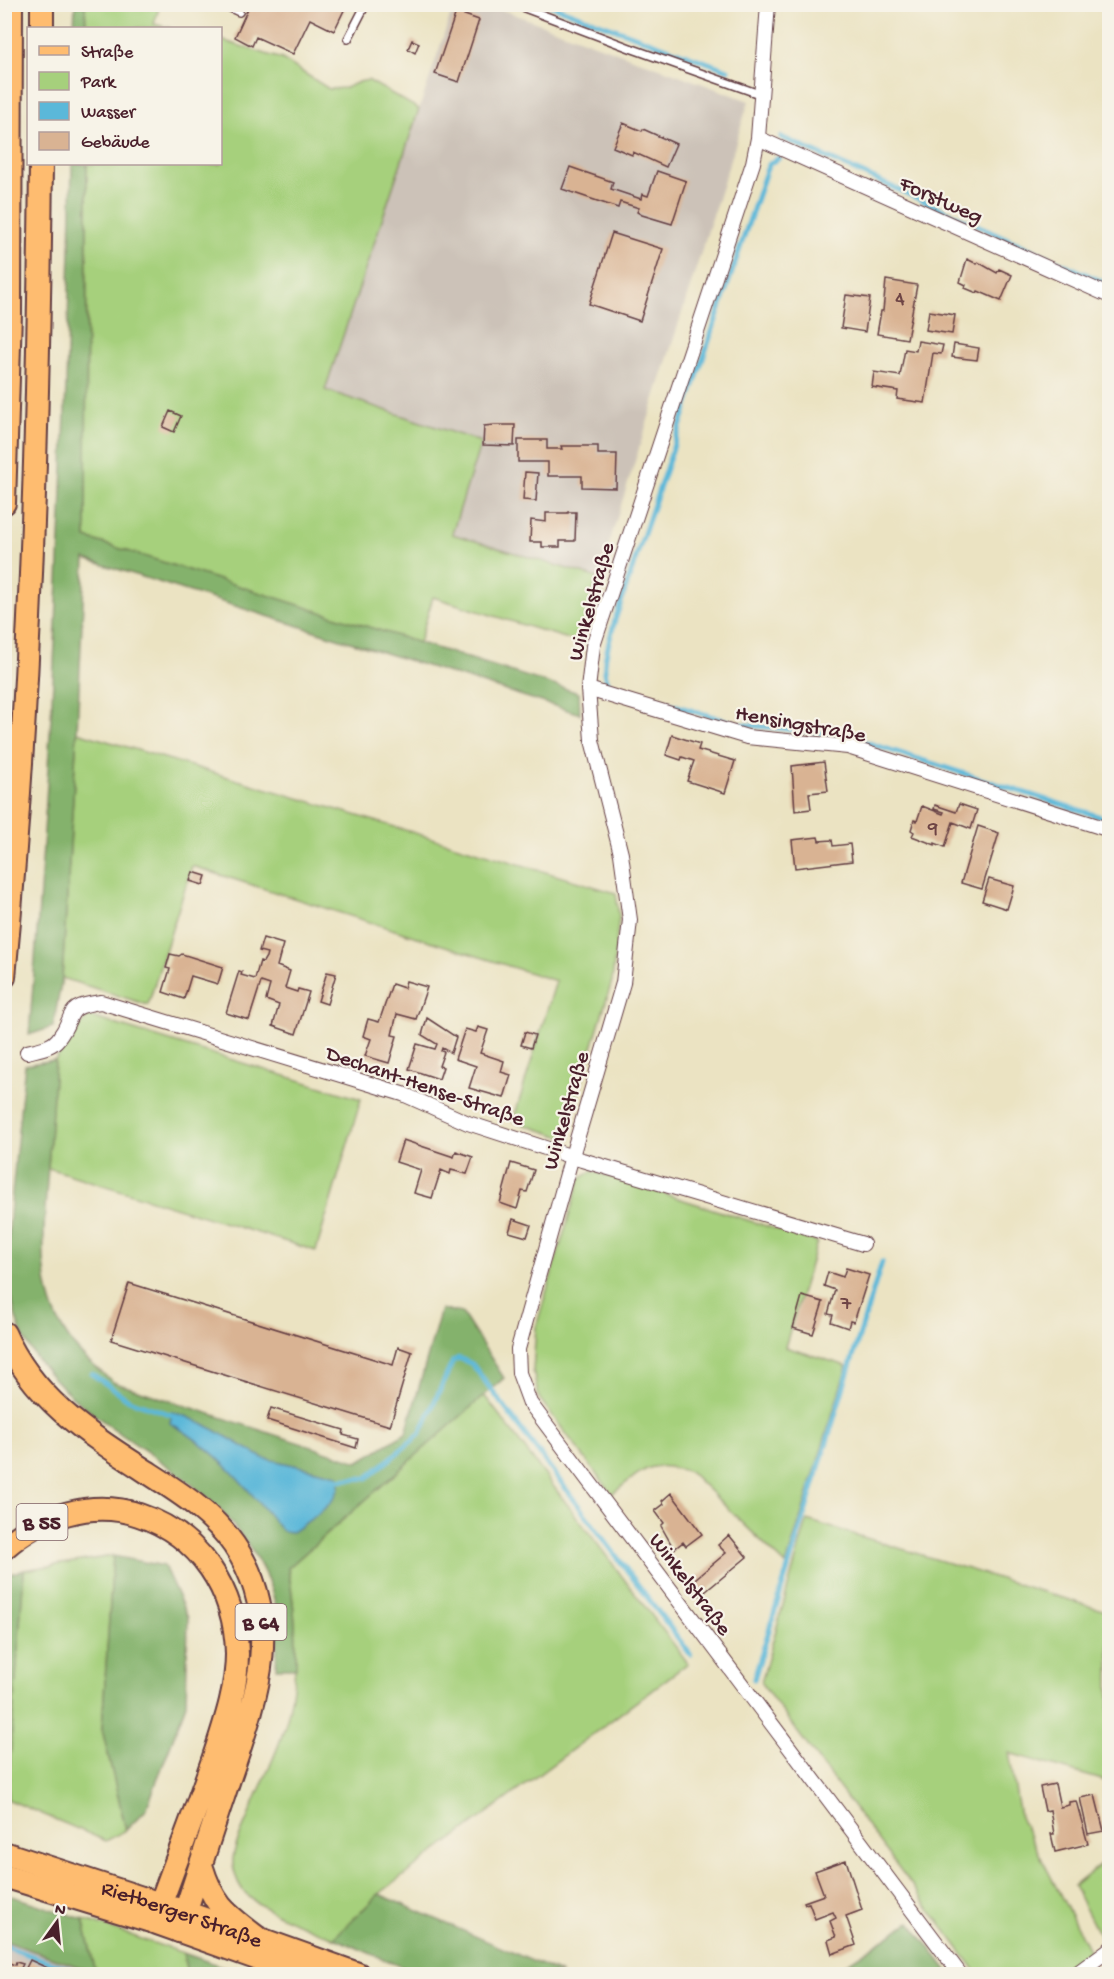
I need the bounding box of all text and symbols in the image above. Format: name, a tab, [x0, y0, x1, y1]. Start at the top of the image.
legend	[27, 27, 222, 165]
text: Straße	[81, 43, 134, 64]
text: Park	[80, 73, 117, 94]
text: Wasser	[81, 103, 137, 124]
text: Gebäude	[81, 133, 150, 154]
street label: Forstweg	[894, 171, 986, 232]
house number: 4	[895, 289, 905, 312]
street label: Winkelstraße	[564, 539, 622, 664]
street label: Hensingstraße	[733, 702, 868, 750]
house number: 9	[927, 819, 938, 842]
street label: Dechant-Hense-Straße	[320, 1041, 528, 1134]
street label: Winkelstraße	[539, 1048, 597, 1173]
house number: 7	[840, 1294, 852, 1317]
road number: B 55	[16, 1504, 68, 1540]
street label: Winkelstraße	[642, 1529, 736, 1642]
road number: B 64	[236, 1604, 286, 1640]
street label: Rietberger Straße	[97, 1877, 266, 1956]
north arrow	[27, 1892, 87, 1952]
text: N	[52, 1900, 68, 1922]

